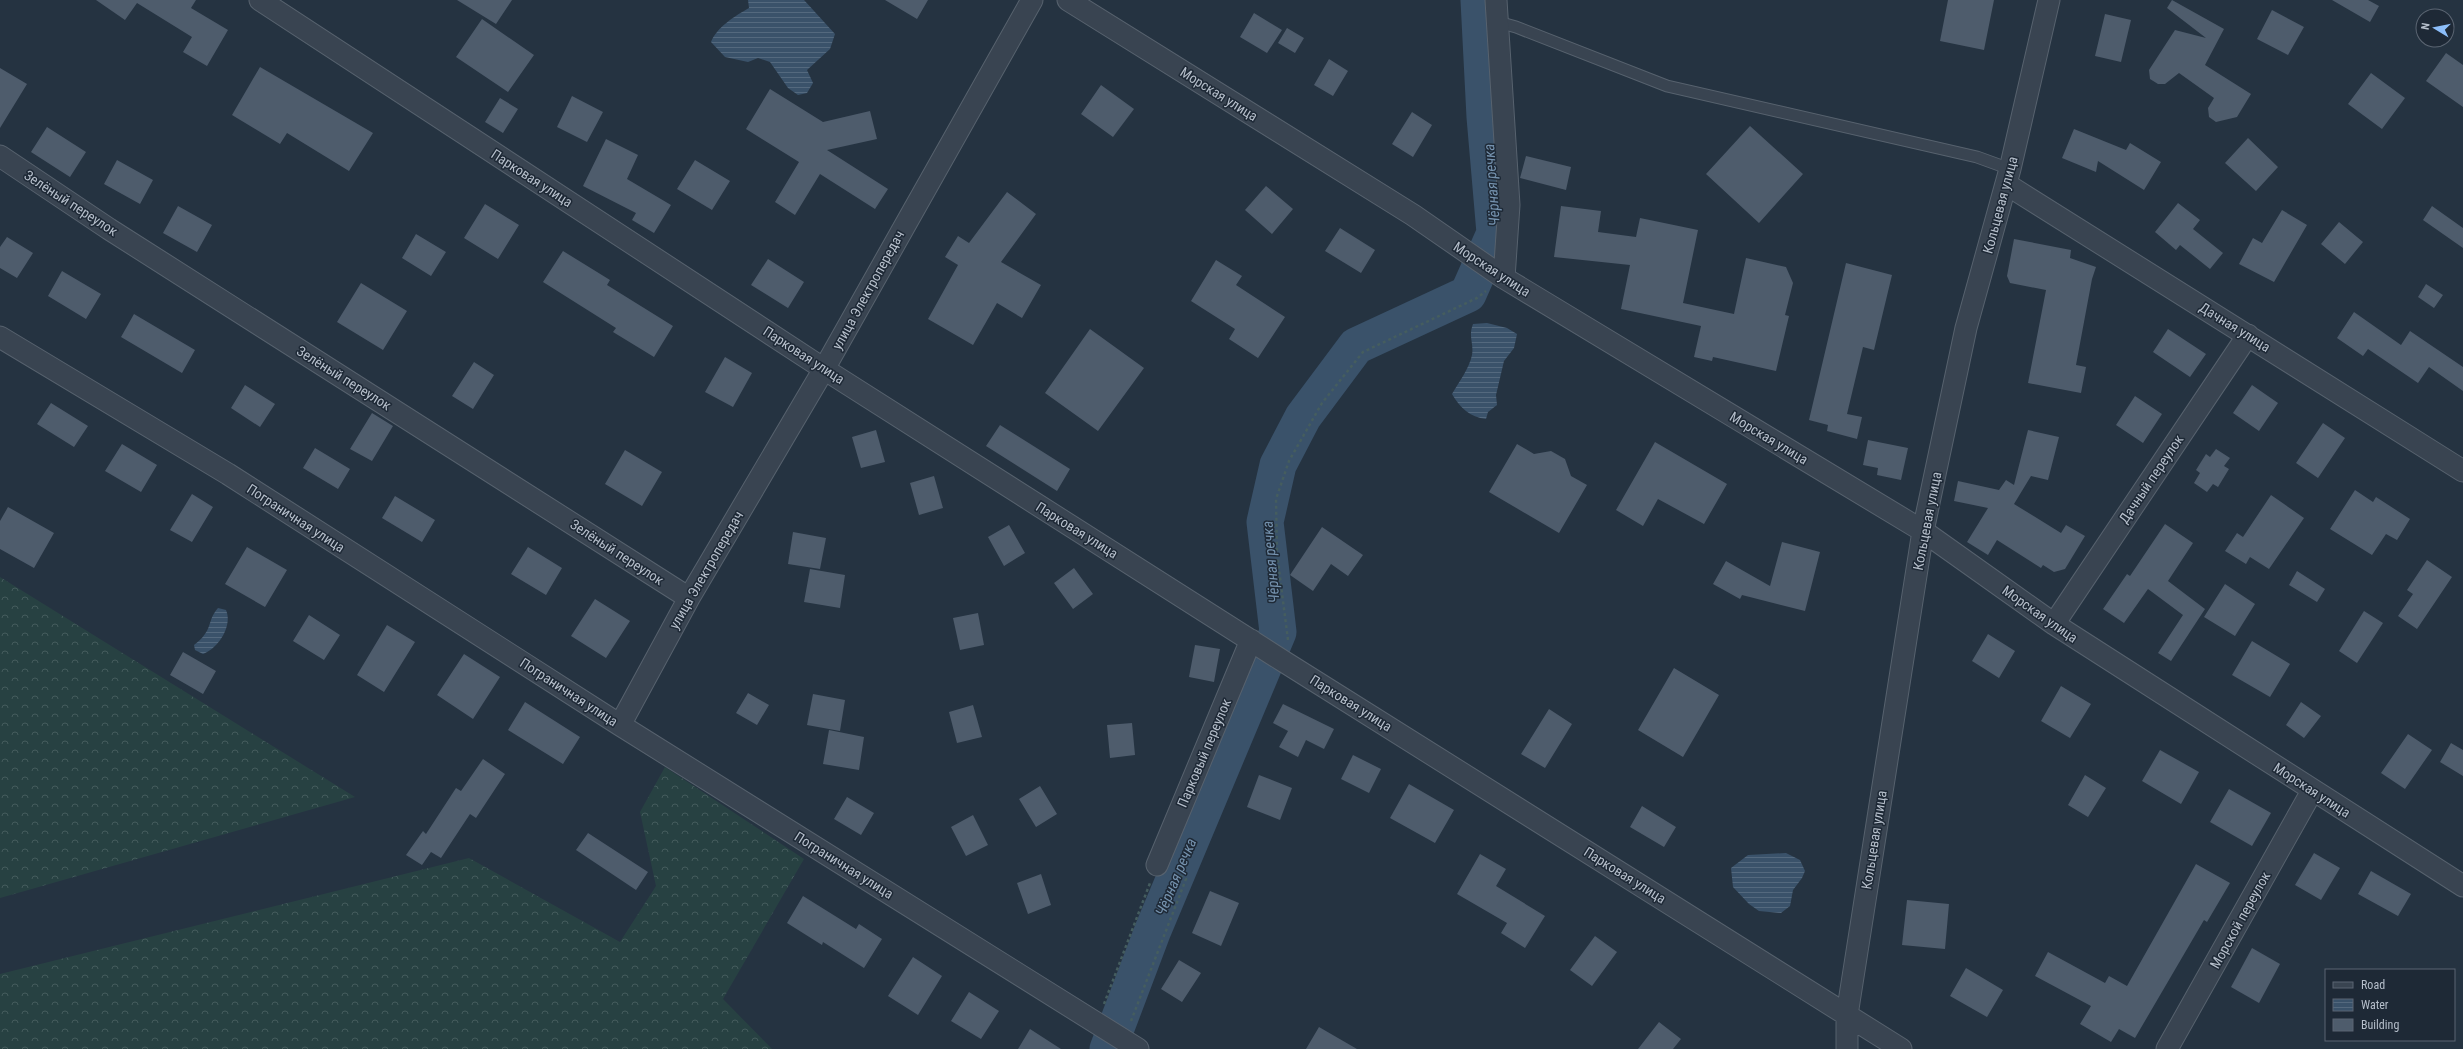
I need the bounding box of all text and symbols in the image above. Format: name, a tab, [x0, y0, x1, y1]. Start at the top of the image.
north arrow	[2415, 8, 2455, 48]
text: N	[2419, 22, 2433, 31]
street label: Морская улица	[1177, 64, 1261, 124]
water label: Чёрная речка	[1480, 143, 1504, 227]
street label: Парковая улица	[488, 146, 576, 210]
street label: Кольцевая улица	[1979, 155, 2021, 255]
street label: Зелёный переулок	[21, 167, 121, 239]
street label: улица Электропередач	[829, 228, 907, 352]
street label: Морская улица	[1451, 238, 1533, 300]
street label: Дачная улица	[2197, 299, 2273, 355]
street label: Парковая улица	[760, 323, 848, 387]
street label: Зелёный переулок	[294, 343, 394, 414]
street label: Морская улица	[1727, 408, 1811, 468]
street label: Дачный переулок	[2116, 432, 2187, 526]
street label: Кольцевая улица	[1910, 470, 1944, 572]
street label: Пограничная улица	[244, 480, 348, 556]
street label: Парковая улица	[1033, 498, 1121, 562]
street label: улица Электропередач	[666, 508, 746, 632]
street label: Зелёный переулок	[567, 516, 667, 588]
water label: Чёрная речка	[1258, 520, 1284, 604]
street label: Морская улица	[1999, 582, 2081, 646]
street label: Пограничная улица	[517, 654, 621, 730]
street label: Парковая улица	[1307, 671, 1395, 735]
street label: Парковый переулок	[1174, 696, 1234, 810]
street label: Морская улица	[2271, 759, 2353, 821]
street label: Кольцевая улица	[1858, 789, 1890, 891]
street label: Пограничная улица	[792, 828, 896, 902]
water label: Чёрная речка	[1152, 836, 1200, 918]
street label: Парковая улица	[1581, 843, 1669, 907]
street label: Морской переулок	[2207, 868, 2273, 971]
legend	[2325, 969, 2455, 1041]
text: Road	[2361, 978, 2385, 992]
text: Water	[2361, 998, 2389, 1012]
text: Building	[2361, 1018, 2399, 1032]

